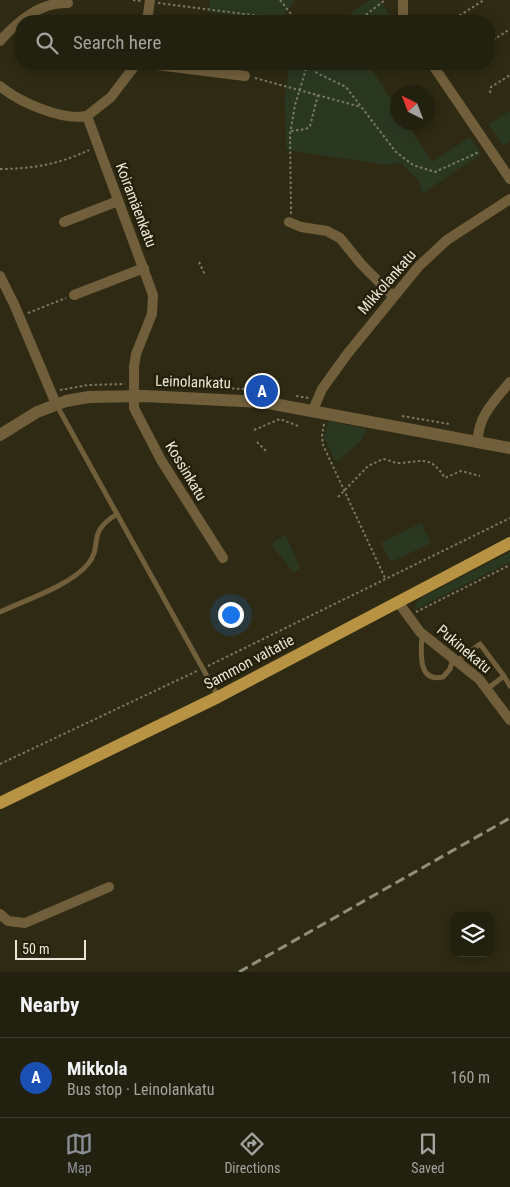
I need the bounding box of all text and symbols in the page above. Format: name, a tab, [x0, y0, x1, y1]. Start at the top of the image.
search box	[15, 15, 495, 70]
icon: search	[33, 29, 61, 57]
text: Search here	[73, 31, 161, 54]
north arrow	[390, 85, 435, 130]
street label: Koiramäenkatu	[112, 160, 160, 250]
street label: Mikkolankatu	[354, 246, 420, 318]
street label: Leinolankatu	[155, 372, 231, 392]
pin: A	[246, 372, 278, 410]
street label: Kossinkatu	[161, 438, 211, 504]
your location	[218, 602, 244, 628]
street label: Pukinekatu	[433, 621, 495, 677]
street label: Sammon valtatie	[201, 631, 297, 693]
map controls	[450, 912, 495, 957]
button: layers	[450, 912, 495, 957]
scale bar	[15, 937, 86, 960]
text: 50 m	[22, 941, 50, 957]
text: Nearby	[20, 993, 79, 1017]
text: Mikkola	[67, 1057, 128, 1080]
text: A	[31, 1068, 41, 1087]
text: 160 m	[451, 1068, 490, 1087]
text: Bus stop · Leinolankatu	[67, 1080, 214, 1099]
tab: Map	[65, 1130, 93, 1176]
tab: Directions	[224, 1130, 280, 1176]
tab: Saved	[411, 1130, 445, 1176]

